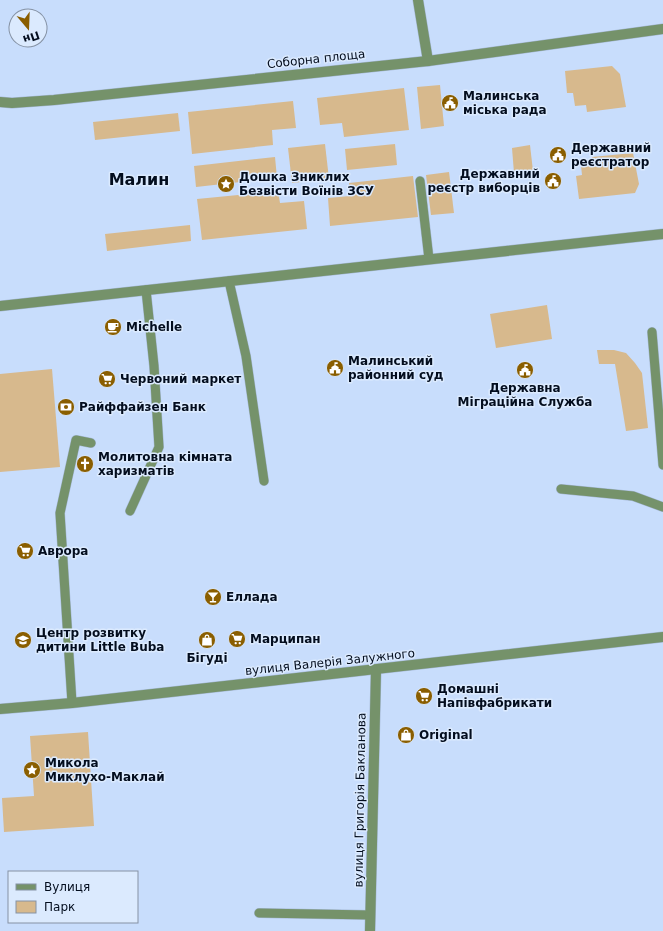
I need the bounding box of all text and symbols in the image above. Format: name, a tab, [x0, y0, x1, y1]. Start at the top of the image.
north arrow	[8, 8, 48, 48]
text: Пн	[21, 28, 41, 46]
street label: Соборна площа	[266, 47, 366, 71]
place label: Малинська міська рада	[463, 89, 547, 117]
public building icon: Малинська міська рада	[440, 93, 460, 113]
place label: Державний реєстратор	[571, 141, 651, 169]
public building icon: Державний реєстратор	[548, 145, 568, 165]
place label: Державний реєстр виборців	[428, 167, 540, 195]
district label: Малин	[109, 170, 169, 189]
place label: Дошка Зниклих Безвісти Воїнів ЗСУ	[239, 170, 374, 198]
public building icon: Державний реєстр виборців	[543, 171, 563, 191]
place icon: Дошка Зниклих Безвісти Воїнів ЗСУ	[216, 174, 236, 194]
cafe icon: Michelle	[103, 317, 123, 337]
place label: Michelle	[126, 320, 182, 334]
place label: Малинський районний суд	[348, 354, 444, 382]
public building icon: Малинський районний суд	[325, 358, 345, 378]
public building icon: Державна Міграційна Служба	[515, 360, 535, 380]
supermarket icon: Червоний маркет	[97, 369, 117, 389]
place label: Червоний маркет	[120, 372, 241, 386]
place label: Державна Міграційна Служба	[458, 381, 592, 409]
bank icon: Райффайзен Банк	[56, 397, 76, 417]
place label: Райффайзен Банк	[79, 400, 206, 414]
place label: Молитовна кімната харизматів	[98, 450, 232, 478]
church icon: Молитовна кімната харизматів	[75, 454, 95, 474]
supermarket icon: Аврора	[15, 541, 35, 561]
place label: Аврора	[38, 544, 88, 558]
bar icon: Еллада	[203, 587, 223, 607]
place label: Еллада	[226, 590, 278, 604]
place label: Центр розвитку дитини Little Buba	[36, 626, 164, 654]
supermarket icon: Марципан	[227, 629, 247, 649]
school or university icon: Центр розвитку дитини Little Buba	[13, 630, 33, 650]
shop icon: Бігуді	[197, 630, 217, 650]
place label: Марципан	[250, 632, 321, 646]
street label: вулиця Валерія Залужного	[244, 646, 416, 678]
place label: Бігуді	[186, 651, 228, 665]
place label: Домашні Напівфабрикати	[437, 682, 552, 710]
supermarket icon: Домашні Напівфабрикати	[414, 686, 434, 706]
street label: вулиця Григорія Бакланова	[351, 713, 369, 887]
shop icon: Original	[396, 725, 416, 745]
place label: Original	[419, 728, 473, 742]
place label: Микола Миклухо-Маклай	[45, 756, 165, 784]
place icon: Микола Миклухо-Маклай	[22, 760, 42, 780]
legend	[8, 871, 138, 923]
text: Вулиця	[44, 880, 90, 894]
text: Парк	[44, 900, 75, 914]

